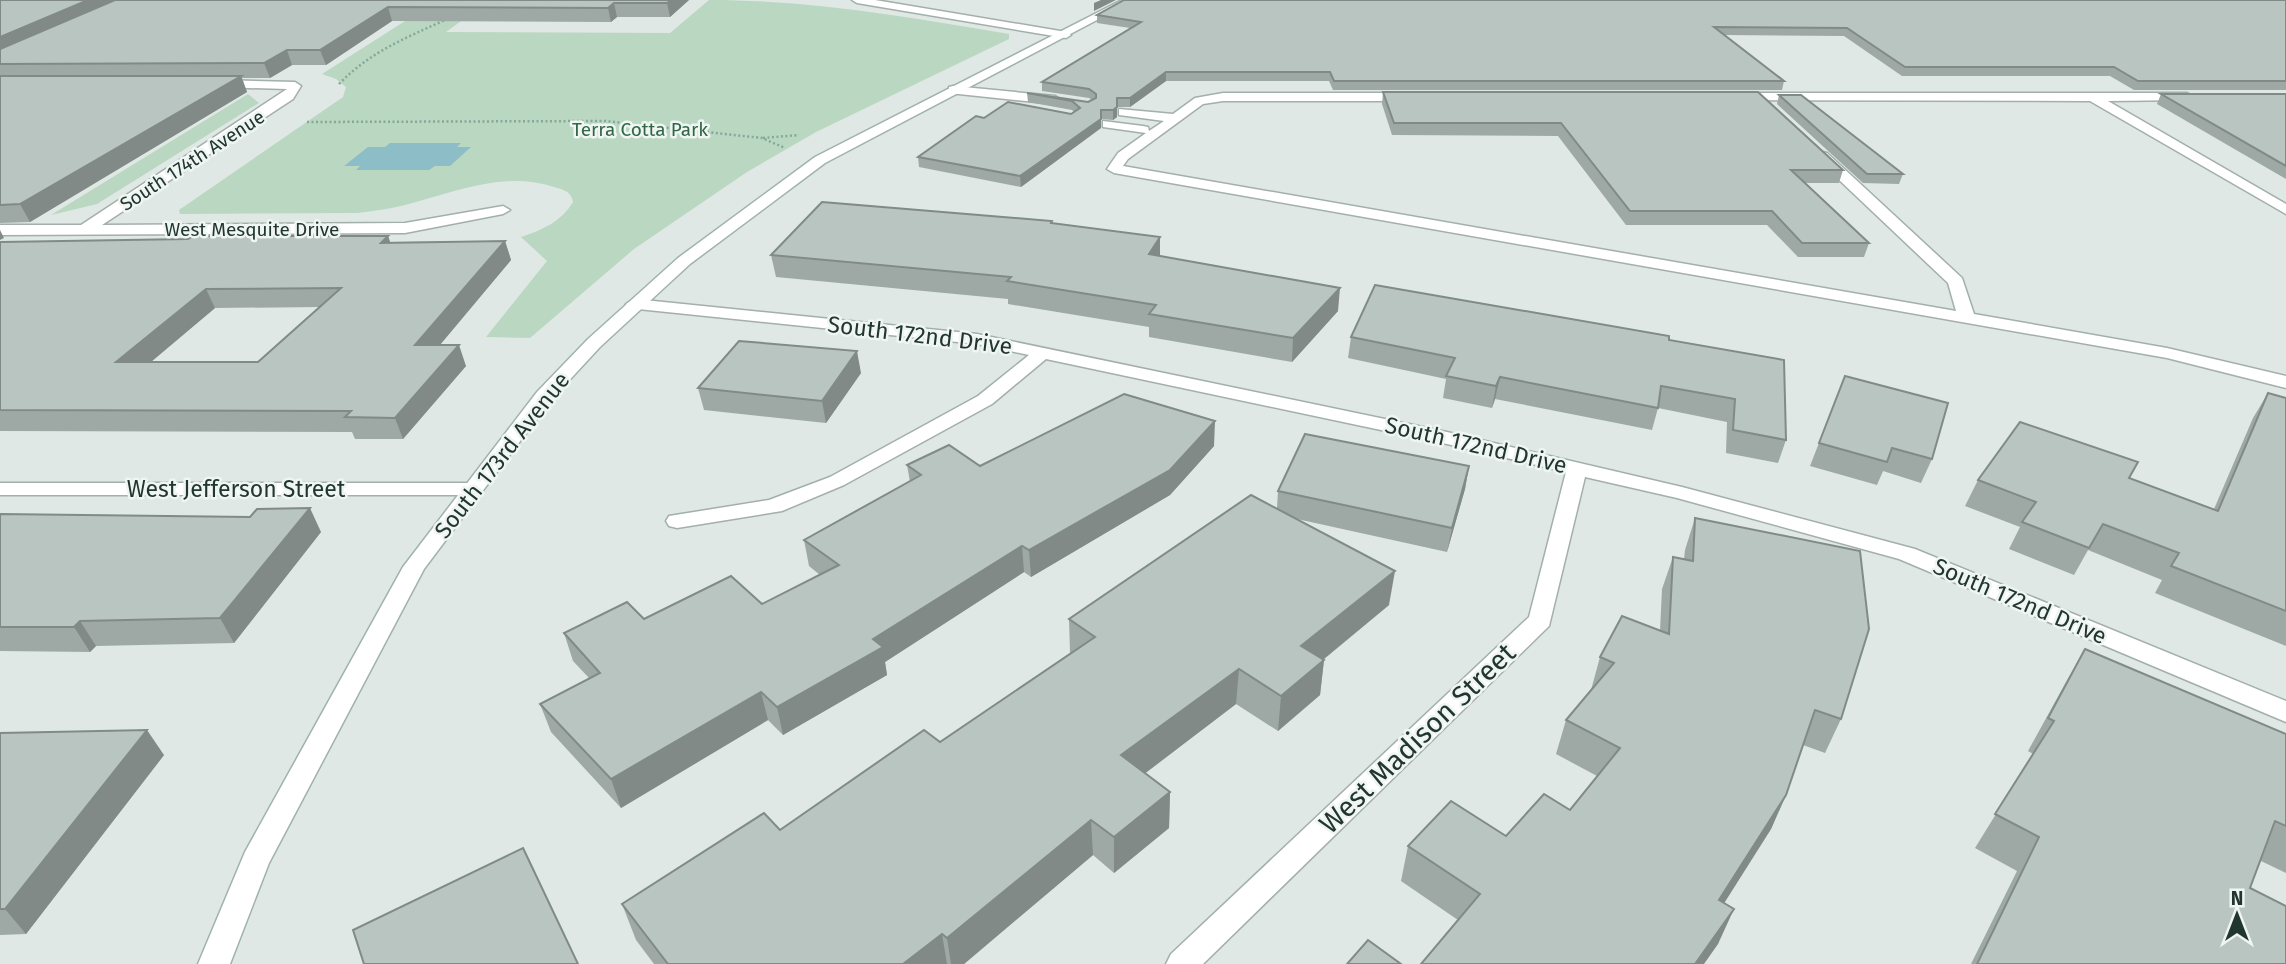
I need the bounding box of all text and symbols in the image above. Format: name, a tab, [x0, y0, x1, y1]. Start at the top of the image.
street label: South 174th Avenue	[116, 105, 269, 216]
park label: Terra Cotta Park	[572, 118, 708, 141]
street label: West Mesquite Drive	[165, 218, 339, 241]
street label: South 172nd Drive	[826, 310, 1014, 360]
street label: South 173rd Avenue	[428, 366, 576, 544]
street label: South 172nd Drive	[1382, 410, 1570, 480]
street label: West Jefferson Street	[127, 475, 346, 503]
street label: South 172nd Drive	[1929, 552, 2111, 650]
street label: West Madison Street	[1313, 636, 1523, 840]
north arrow	[2202, 880, 2272, 950]
text: N	[2231, 887, 2243, 910]

